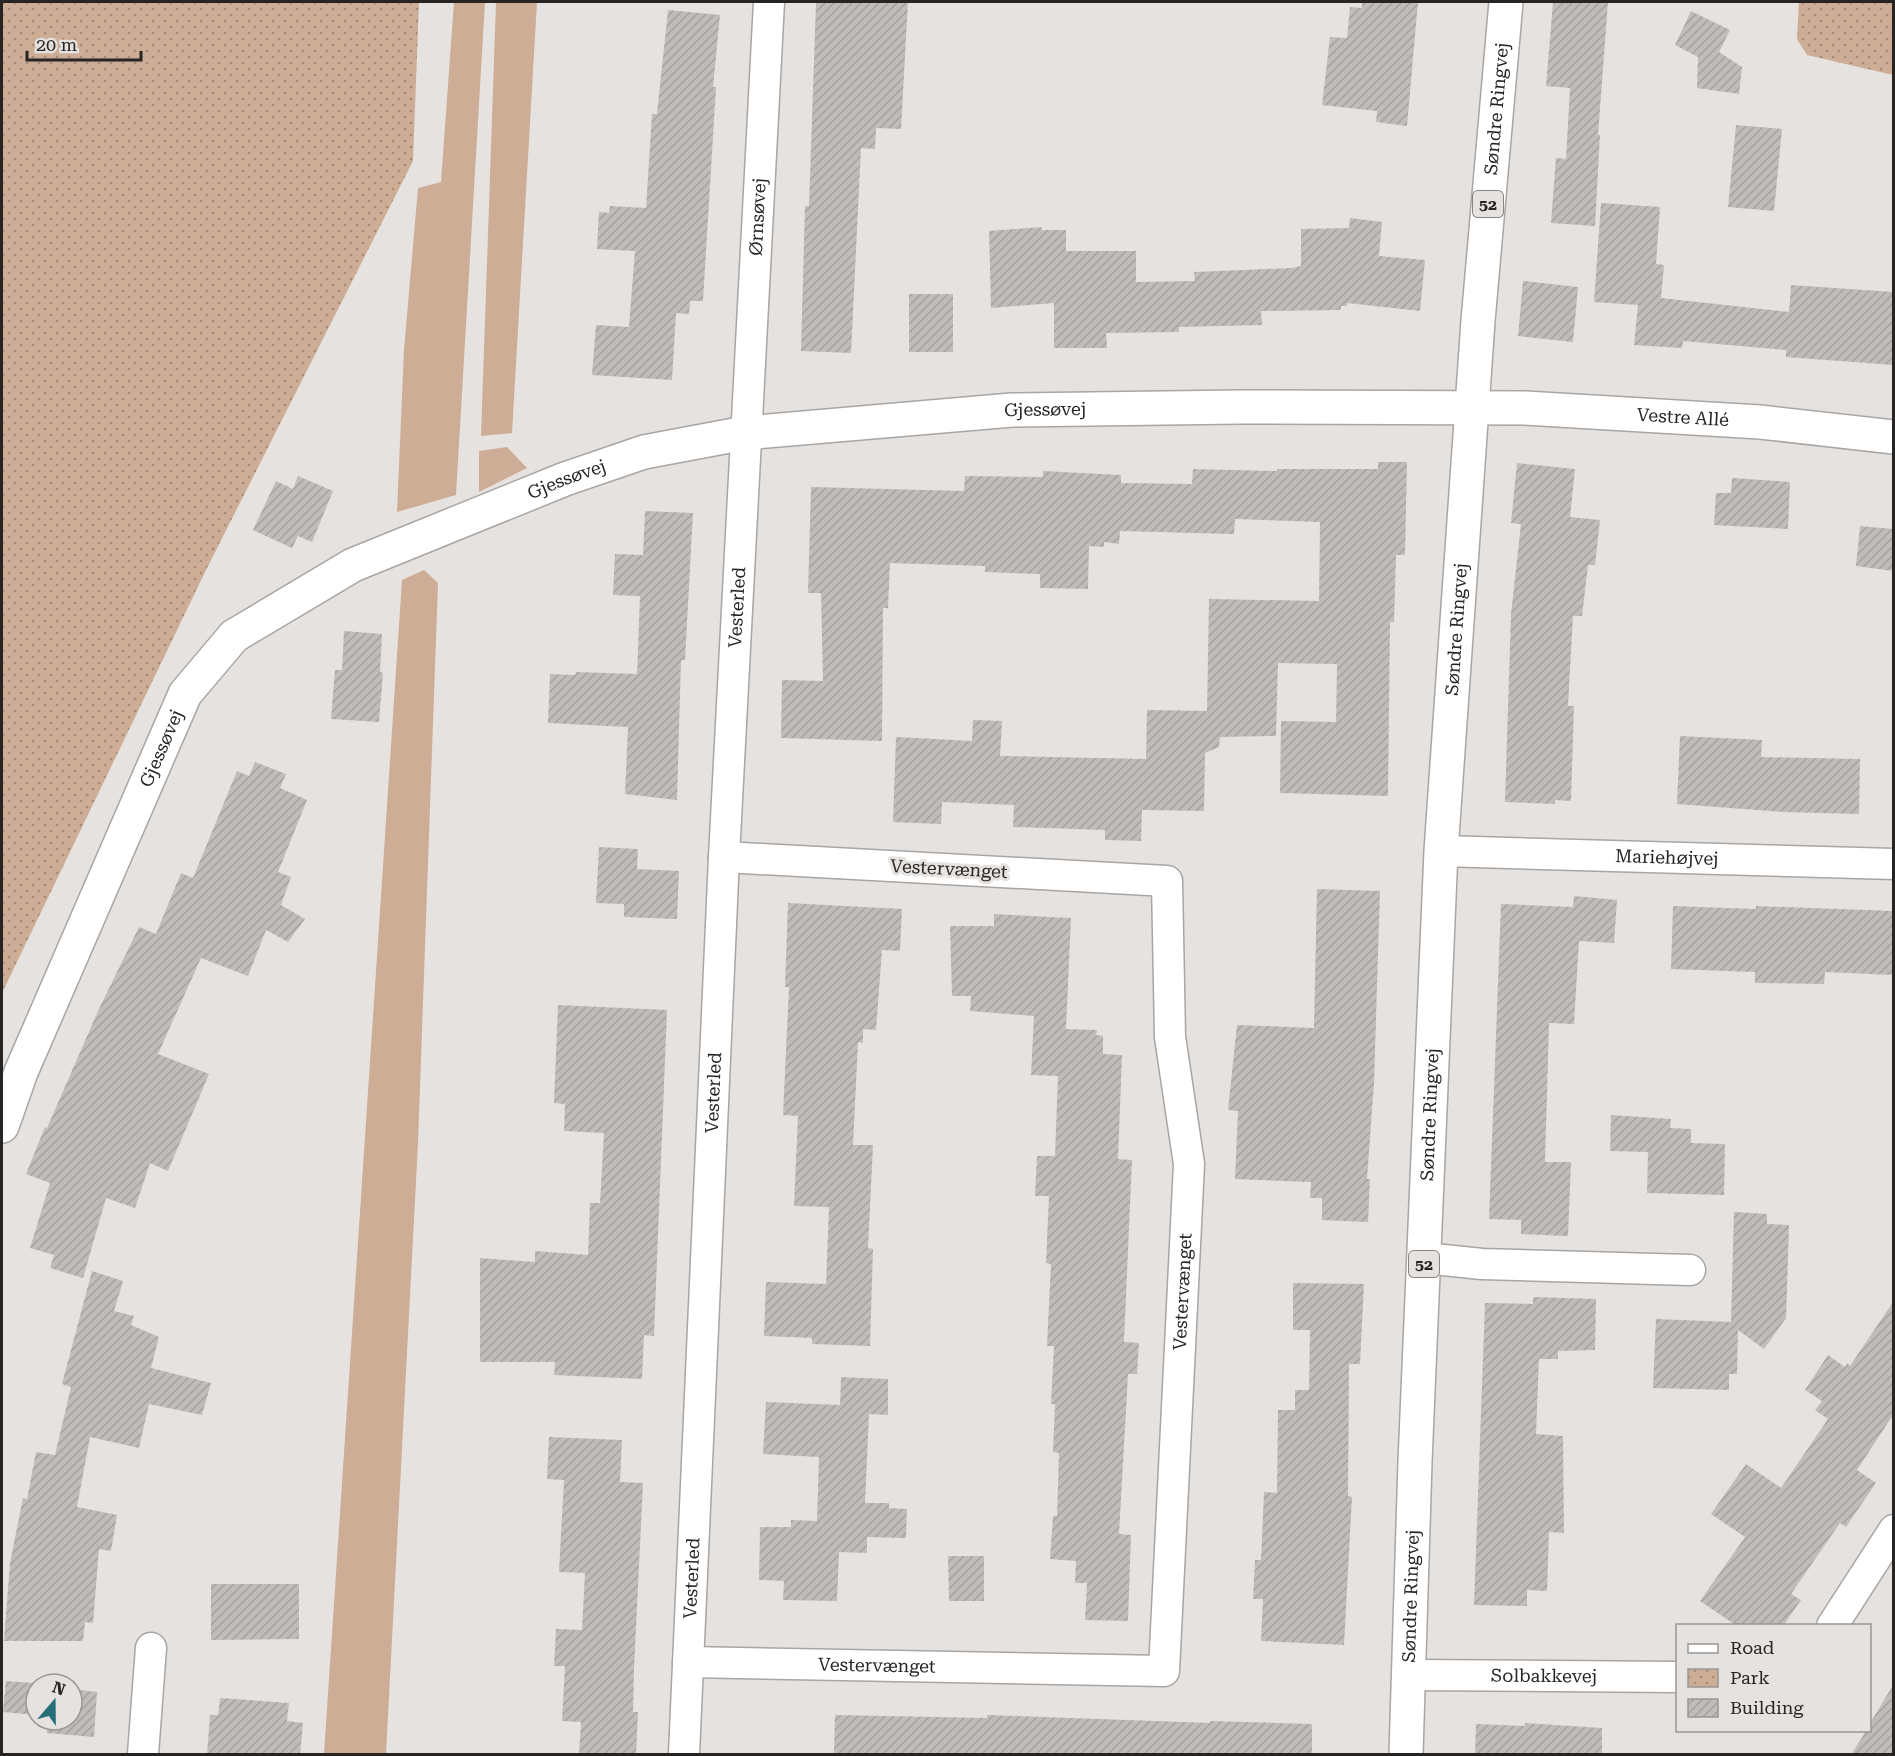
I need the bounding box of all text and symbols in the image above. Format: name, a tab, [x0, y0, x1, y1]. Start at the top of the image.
scale bar	[27, 24, 141, 62]
text: 20 m	[36, 34, 77, 55]
street label: Søndre Ringvej	[1480, 42, 1512, 176]
street label: Ørnsøvej	[745, 177, 770, 256]
road number: 52	[1473, 191, 1503, 217]
street label: Gjessøvej	[1003, 398, 1086, 421]
street label: Vestre Allé	[1636, 404, 1730, 430]
street label: Gjessøvej	[524, 455, 608, 503]
street label: Søndre Ringvej	[1441, 562, 1471, 696]
street label: Vesterled	[724, 566, 749, 648]
street label: Gjessøvej	[135, 706, 187, 790]
street label: Mariehøjvej	[1615, 845, 1719, 869]
street label: Vestervænget	[890, 855, 1008, 882]
street label: Søndre Ringvej	[1416, 1048, 1443, 1181]
street label: Vesterled	[701, 1051, 725, 1134]
street label: Vestervænget	[1169, 1232, 1196, 1351]
road number: 52	[1409, 1251, 1439, 1277]
street label: Søndre Ringvej	[1398, 1529, 1423, 1663]
street label: Vesterled	[679, 1537, 704, 1619]
legend	[1676, 1624, 1871, 1732]
text: Road	[1730, 1637, 1775, 1658]
street label: Vestervænget	[818, 1653, 936, 1677]
street label: Solbakkevej	[1491, 1665, 1597, 1686]
text: Park	[1730, 1667, 1770, 1688]
north arrow	[24, 1672, 84, 1732]
text: N	[50, 1677, 68, 1699]
text: Building	[1730, 1697, 1804, 1718]

